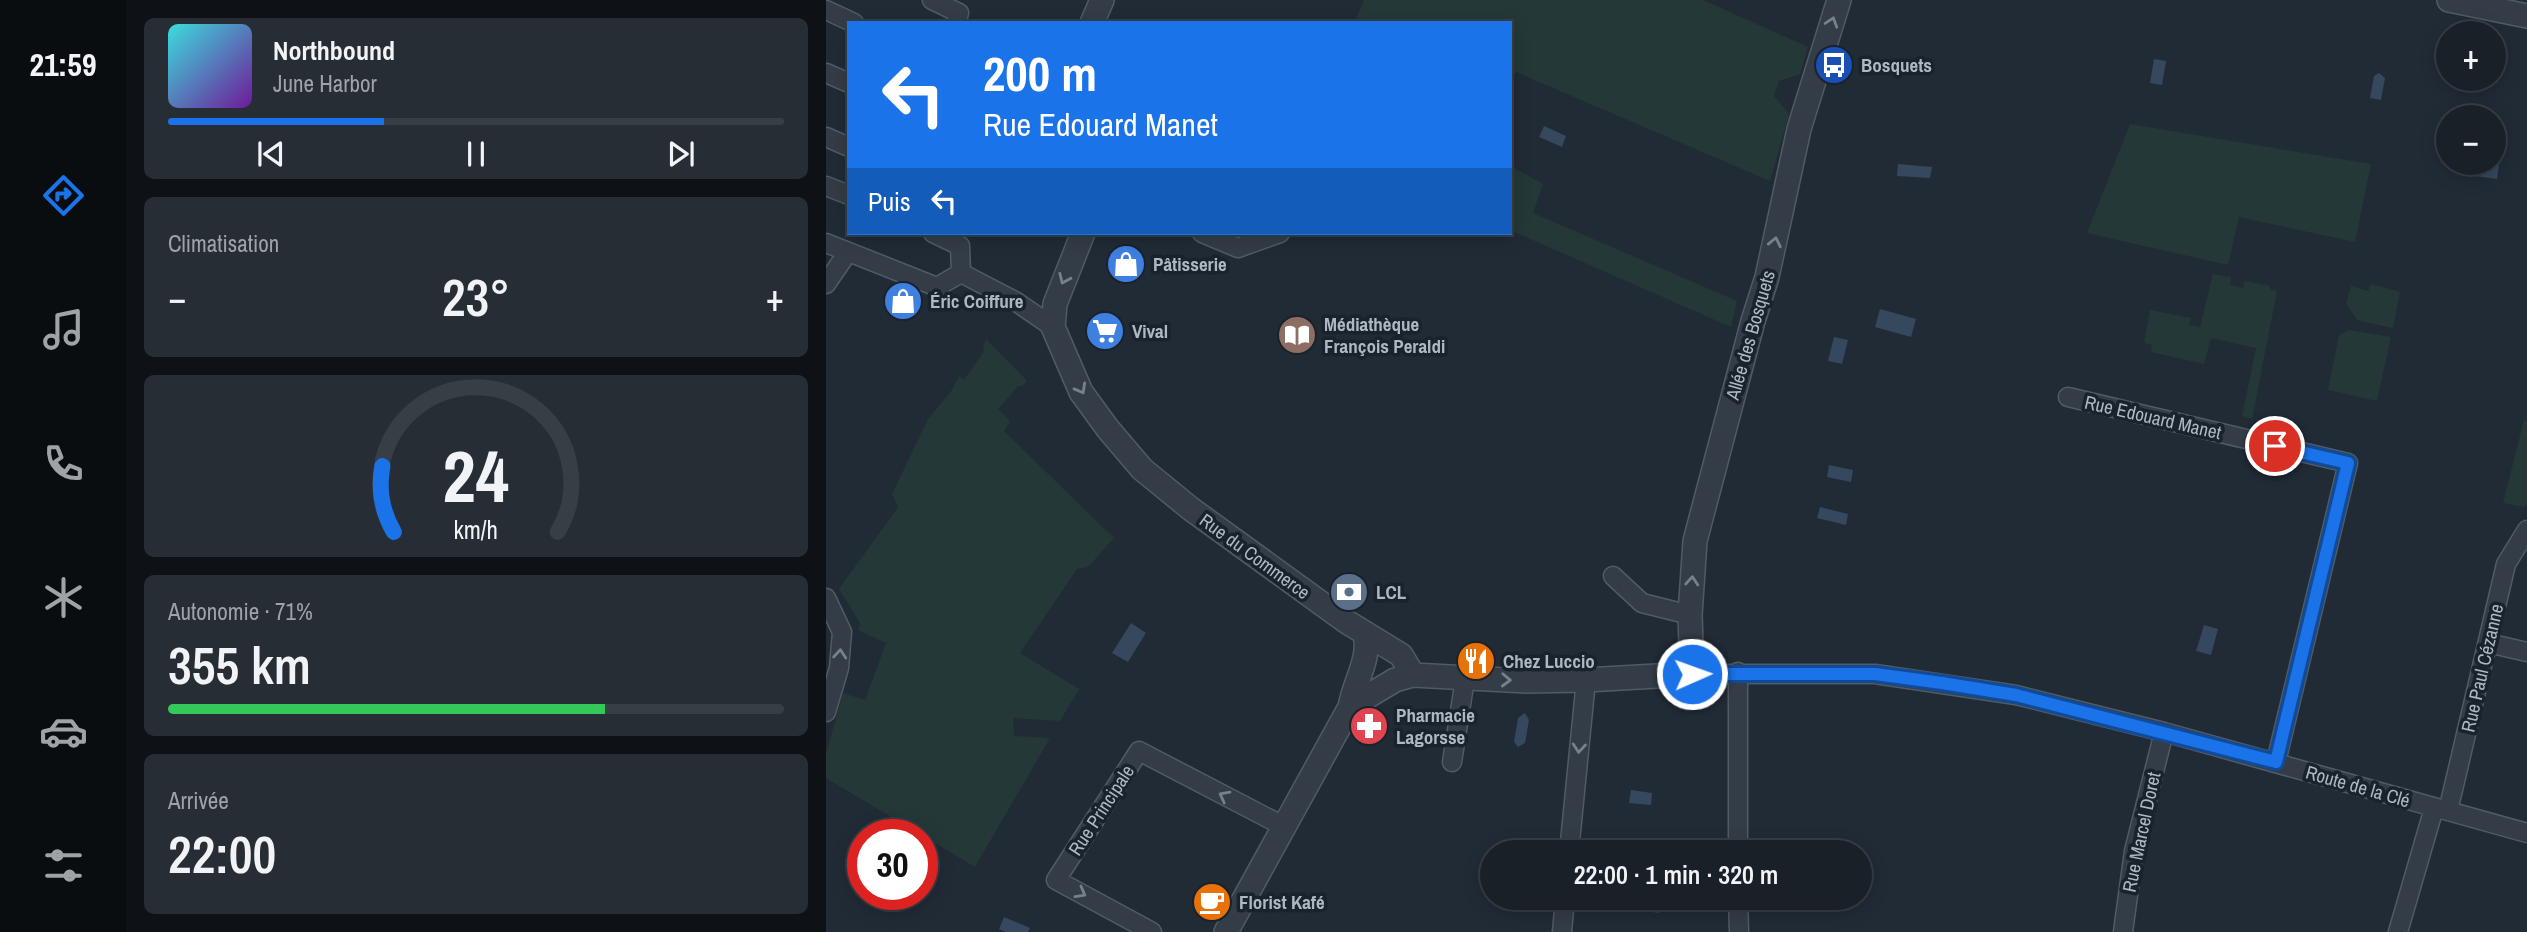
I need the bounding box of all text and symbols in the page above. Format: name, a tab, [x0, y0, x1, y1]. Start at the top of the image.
one-way arrow	[1823, 16, 1838, 28]
map controls	[2436, 21, 2506, 175]
button: +	[2436, 21, 2506, 91]
text: Northbound	[273, 33, 395, 68]
text: 200 m	[983, 40, 1097, 106]
text: 21:59	[29, 43, 97, 86]
bus stop icon: Bosquets	[1813, 44, 1855, 86]
icon: left	[868, 49, 959, 140]
place label: Bosquets	[1861, 52, 1932, 78]
text: June Harbor	[273, 68, 377, 99]
text: Rue Edouard Manet	[983, 103, 1218, 146]
button: −	[2436, 105, 2506, 175]
icon: previous	[252, 135, 290, 173]
icon: pause	[457, 135, 495, 173]
icon: next	[662, 135, 700, 173]
icon: directions	[39, 171, 88, 220]
icon: left	[925, 182, 963, 220]
text: Puis	[868, 184, 911, 219]
text: Climatisation	[168, 228, 279, 259]
one-way arrow	[1766, 236, 1781, 248]
shop icon: Pâtisserie	[1105, 243, 1147, 285]
place label: Pâtisserie	[1153, 251, 1227, 277]
text: 23°	[442, 262, 510, 332]
street label: Allée des Bosquets	[1719, 267, 1781, 404]
text: −	[168, 272, 186, 323]
text: +	[766, 272, 784, 323]
one-way arrow	[1058, 272, 1072, 284]
shop icon: Éric Coiffure	[882, 280, 924, 322]
place label: Éric Coiffure	[930, 288, 1024, 314]
icon: music	[39, 305, 88, 354]
supermarket icon: Vival	[1084, 310, 1126, 352]
place label: Médiathèque François Peraldi	[1324, 311, 1445, 359]
library icon: Médiathèque François Peraldi	[1276, 314, 1318, 356]
place label: Vival	[1132, 318, 1168, 344]
one-way arrow	[1073, 382, 1086, 395]
street label: Rue Edouard Manet	[2082, 389, 2225, 445]
pin	[2245, 416, 2305, 476]
text: 24	[443, 427, 509, 525]
icon: arrive	[2256, 427, 2294, 465]
icon: phone	[39, 439, 88, 488]
street label: Rue du Commerce	[1194, 507, 1316, 605]
text: km/h	[454, 513, 498, 547]
bank icon: LCL	[1328, 571, 1370, 613]
icon: climate	[39, 573, 88, 622]
one-way arrow	[1684, 575, 1699, 586]
place label: LCL	[1376, 579, 1407, 605]
text: Autonomie · 71%	[168, 596, 313, 627]
street label: Rue Paul Cézanne	[2455, 601, 2509, 735]
text: 355 km	[168, 630, 311, 700]
position arrow	[1655, 637, 1729, 711]
restaurant icon: Chez Luccio	[1455, 640, 1497, 682]
one-way arrow	[832, 648, 847, 659]
place label: Chez Luccio	[1503, 648, 1595, 674]
one-way arrow	[1501, 672, 1511, 688]
place label: Pharmacie Lagorsse	[1396, 702, 1475, 750]
pharmacy icon: Pharmacie Lagorsse	[1348, 705, 1390, 747]
icon: car	[39, 707, 88, 756]
one-way arrow	[1572, 743, 1587, 754]
street label: Route de la Clé	[2303, 759, 2413, 813]
street label: Rue Principale	[1062, 760, 1140, 860]
street label: Rue Marcel Doret	[2116, 769, 2167, 894]
text: Arrivée	[168, 785, 229, 816]
one-way arrow	[1219, 790, 1231, 804]
text: 22:00	[168, 819, 276, 889]
speed limit sign: 30	[847, 819, 938, 910]
icon: filters	[39, 841, 88, 890]
text: 22:00 · 1 min · 320 m	[1574, 857, 1778, 892]
cafe icon: Florist Kafé	[1191, 881, 1233, 923]
one-way arrow	[1074, 885, 1086, 898]
place label: Florist Kafé	[1239, 889, 1325, 915]

